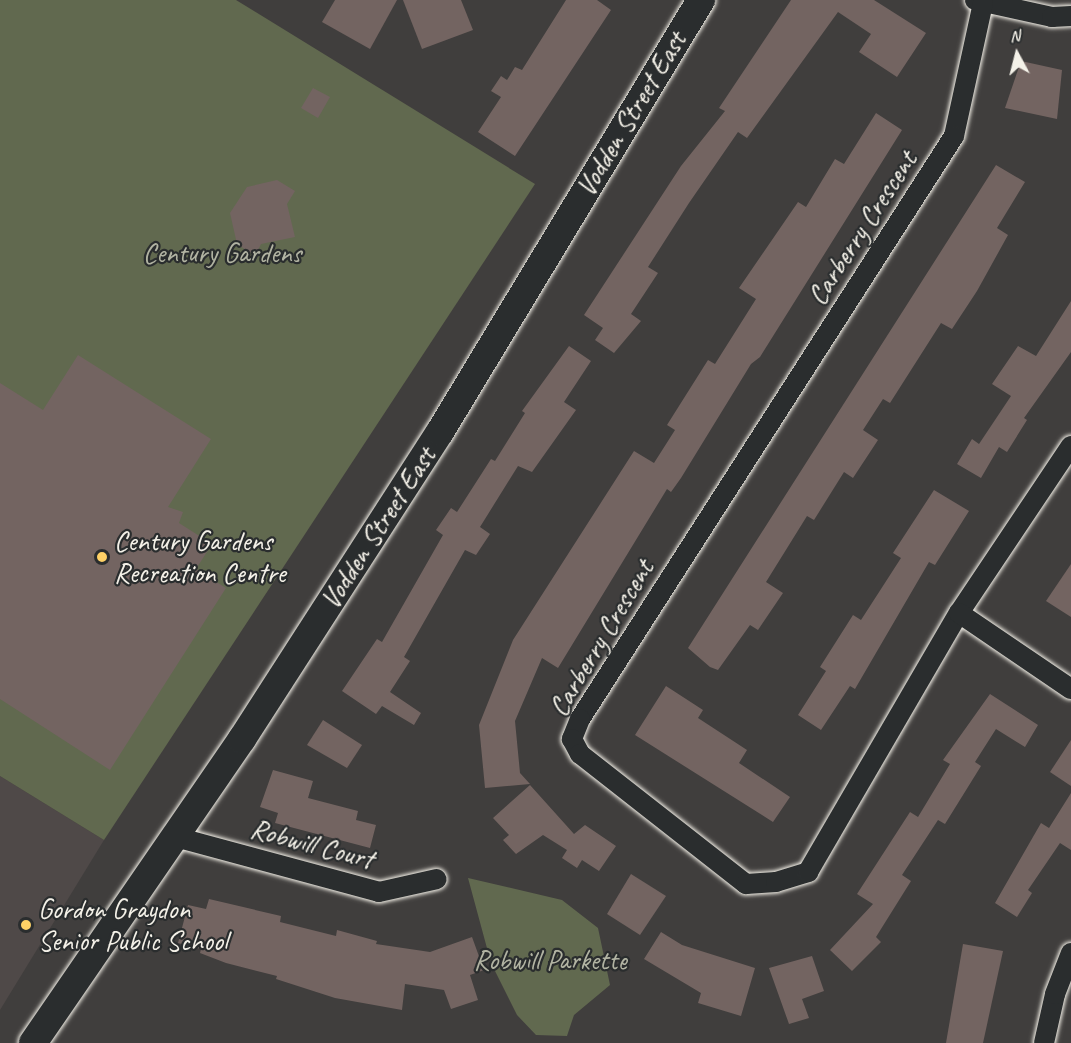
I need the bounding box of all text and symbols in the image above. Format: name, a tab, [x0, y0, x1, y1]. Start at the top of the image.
north arrow	[987, 24, 1047, 84]
street label: Vodden Street East	[568, 25, 694, 203]
text: N	[1009, 26, 1021, 47]
street label: Carberry Crescent	[800, 145, 924, 311]
park label: Century Gardens	[142, 236, 302, 270]
street label: Vodden Street East	[313, 440, 443, 616]
place label: Century Gardens Recreation Centre	[114, 524, 286, 590]
marker: Century Gardens Recreation Centre	[95, 550, 109, 564]
street label: Carberry Crescent	[541, 554, 661, 722]
street label: Robwill Court	[247, 812, 377, 876]
place label: Gordon Graydon Senior Public School	[38, 892, 227, 958]
marker: Gordon Graydon Senior Public School	[19, 918, 33, 932]
park label: Robwill Parkette	[473, 943, 627, 977]

